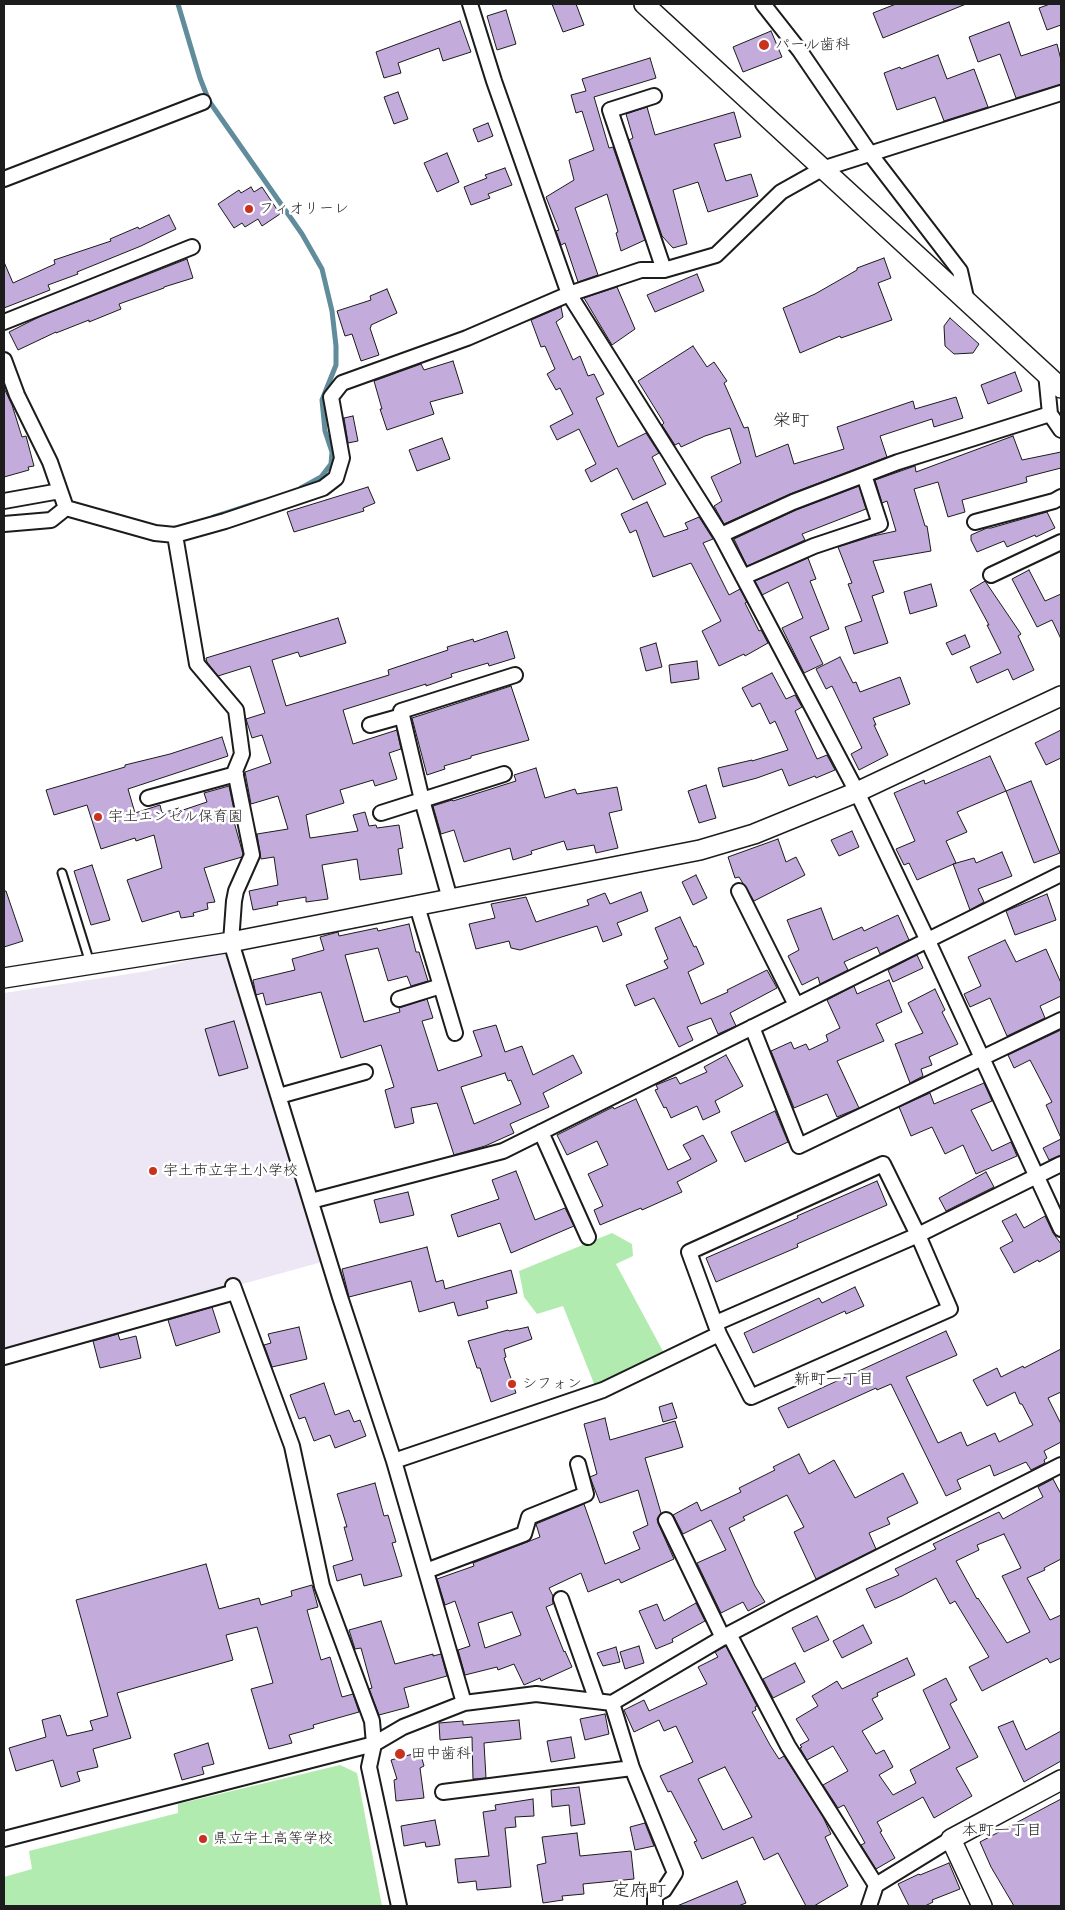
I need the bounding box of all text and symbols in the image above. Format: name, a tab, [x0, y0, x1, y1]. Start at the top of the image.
place label: パール歯科	[775, 36, 850, 54]
marker: パール歯科	[757, 38, 771, 52]
place label: フィオリーレ	[259, 200, 349, 218]
marker: フィオリーレ	[243, 203, 255, 215]
district label: 栄町	[773, 410, 809, 432]
place label: 宇土エンゼル保育園	[108, 808, 243, 826]
marker: 宇土エンゼル保育園	[92, 811, 104, 823]
place label: 宇土市立宇土小学校	[163, 1162, 298, 1180]
marker: 宇土市立宇土小学校	[147, 1165, 159, 1177]
district label: 新町一丁目	[794, 1370, 874, 1390]
place label: シフォン	[522, 1375, 582, 1393]
marker: シフォン	[506, 1378, 518, 1390]
place label: 田中歯科	[411, 1745, 471, 1763]
marker: 田中歯科	[393, 1747, 407, 1761]
district label: 本町一丁目	[962, 1821, 1042, 1841]
place label: 県立宇土高等学校	[213, 1830, 333, 1848]
marker: 県立宇土高等学校	[197, 1833, 209, 1845]
district label: 定府町	[612, 1880, 666, 1902]

